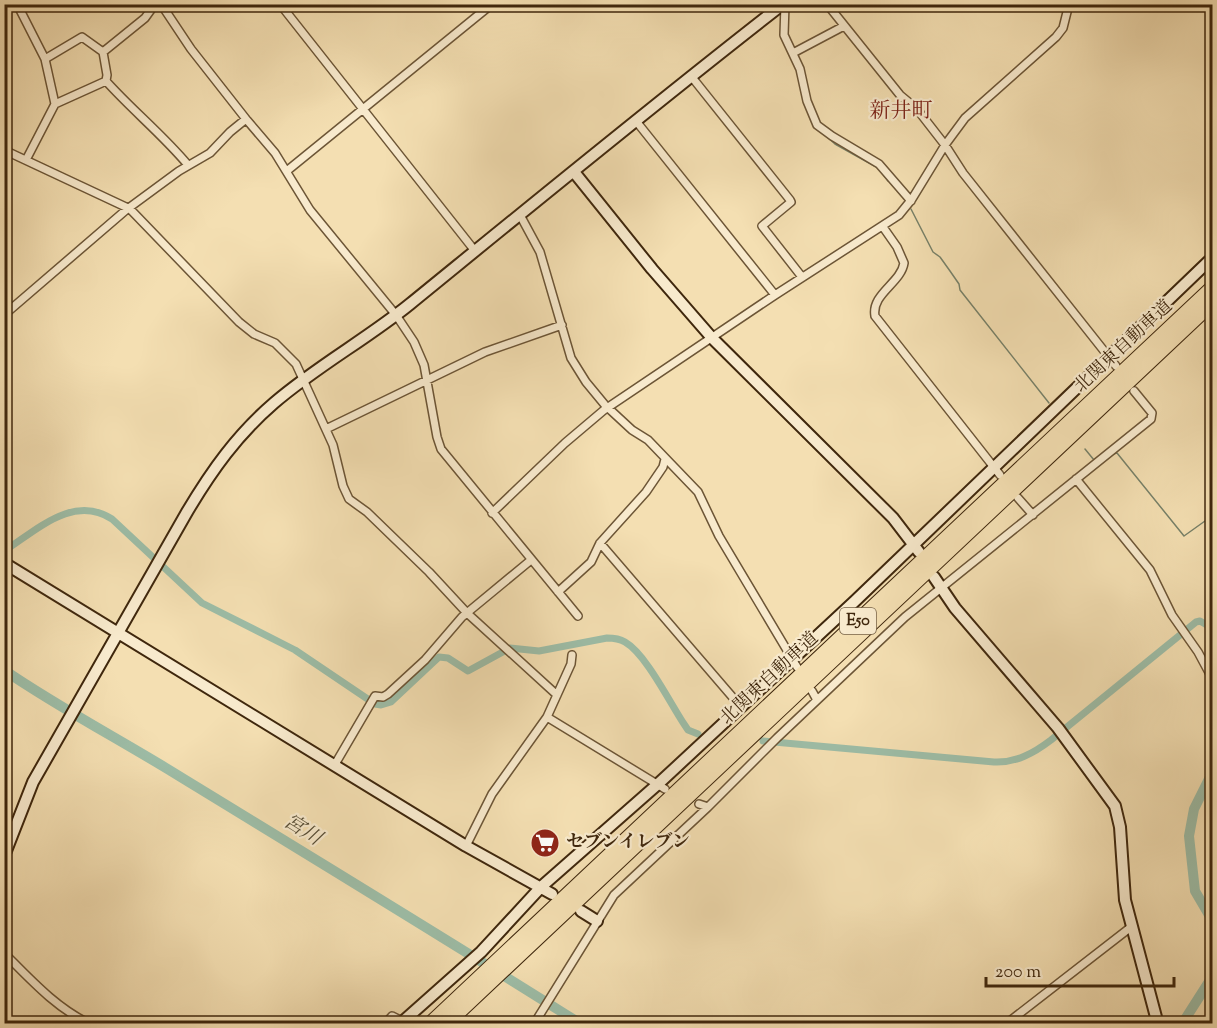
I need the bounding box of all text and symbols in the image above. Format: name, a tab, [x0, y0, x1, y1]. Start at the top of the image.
district label: 新井町	[870, 97, 933, 127]
street label: 北関東自動車道	[1069, 295, 1179, 399]
road number: E50	[840, 608, 876, 634]
street label: 北関東自動車道	[715, 627, 825, 731]
water label: 宮川	[277, 808, 328, 855]
supermarket icon: セブンイレブン	[529, 827, 561, 859]
place label: セブンイレブン	[566, 830, 690, 856]
scale bar	[986, 950, 1174, 988]
text: 200 m	[995, 960, 1041, 986]

